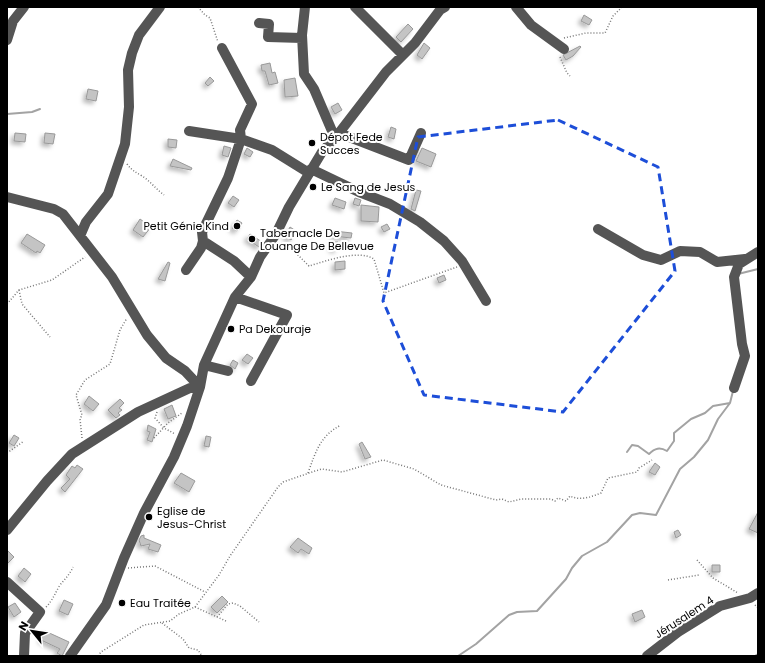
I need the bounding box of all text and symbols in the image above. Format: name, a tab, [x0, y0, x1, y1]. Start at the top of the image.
place label: Dépot Fede Succes	[320, 129, 383, 158]
marker: Dépot Fede Succes	[307, 138, 317, 148]
place label: Le Sang de Jesus	[321, 179, 415, 195]
marker: Le Sang de Jesus	[308, 182, 318, 192]
place label: Petit Génie Kind	[144, 218, 229, 234]
marker: Petit Génie Kind	[232, 221, 242, 231]
place label: Tabernacle De Louange De Bellevue	[260, 225, 374, 254]
marker: Tabernacle De Louange De Bellevue	[247, 234, 257, 244]
place label: Pa Dekouraje	[239, 321, 311, 337]
marker: Pa Dekouraje	[226, 324, 236, 334]
place label: Eglise de Jesus-Christ	[157, 503, 226, 532]
marker: Eglise de Jesus-Christ	[144, 512, 154, 522]
street label: Jérusalem 4	[651, 592, 717, 642]
place label: Eau Traitée	[130, 595, 191, 611]
marker: Eau Traitée	[117, 598, 127, 608]
north arrow	[12, 611, 52, 651]
text: N	[14, 618, 32, 634]

